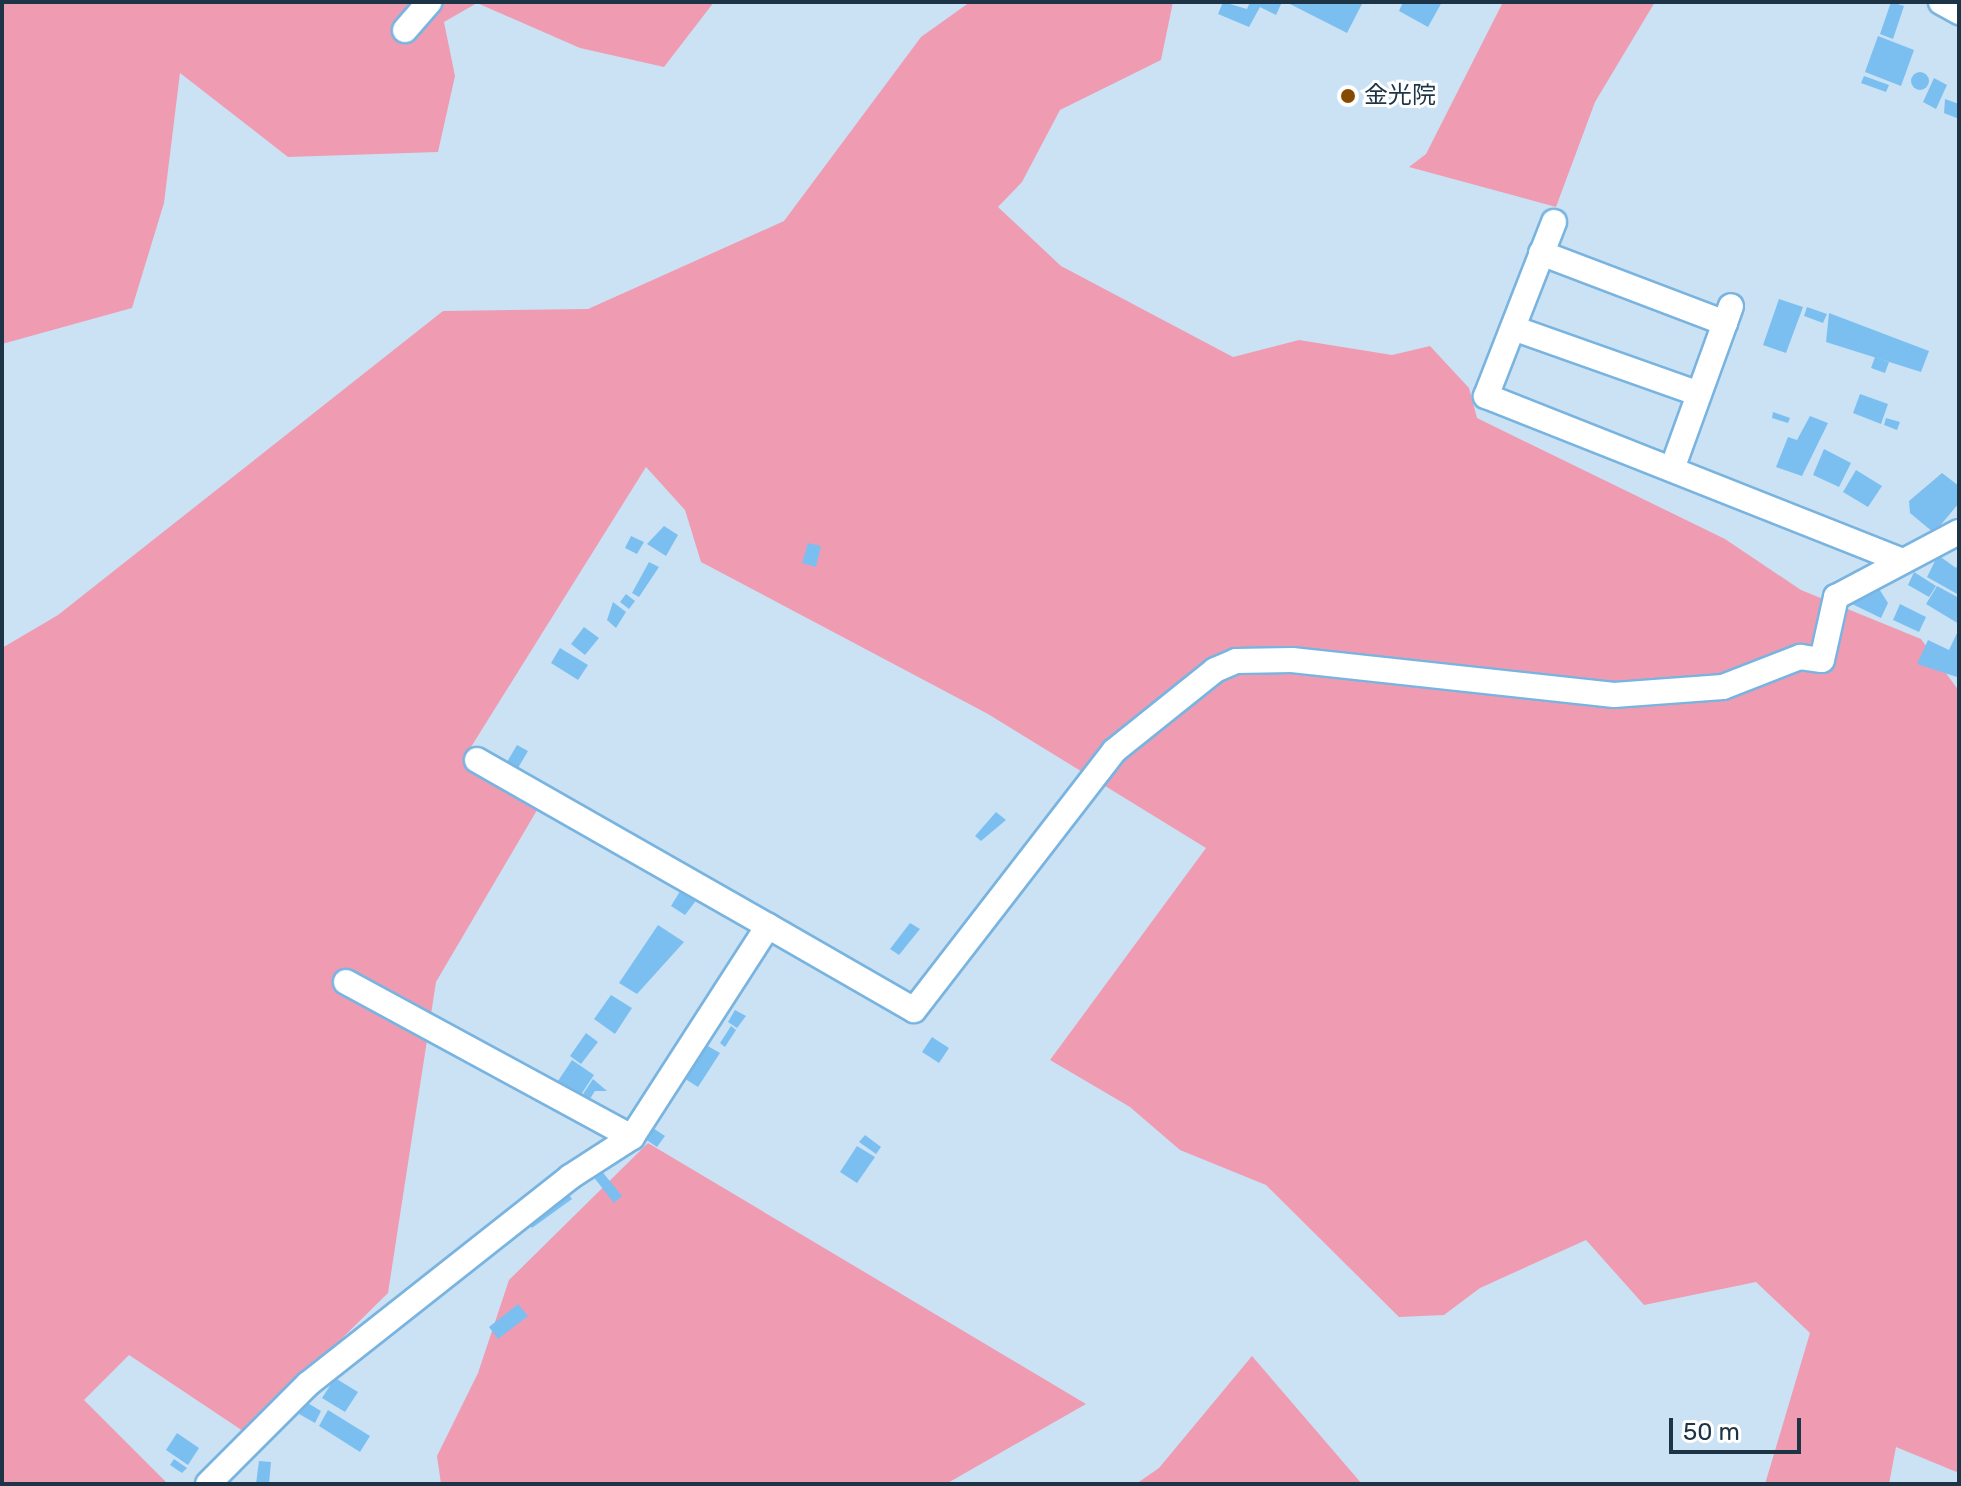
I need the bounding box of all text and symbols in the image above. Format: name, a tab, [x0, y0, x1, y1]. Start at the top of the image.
place label: 金光院	[1364, 82, 1436, 110]
marker: 金光院	[1339, 87, 1357, 105]
scale bar	[1673, 1402, 1805, 1452]
text: 50 m	[1683, 1418, 1740, 1446]

